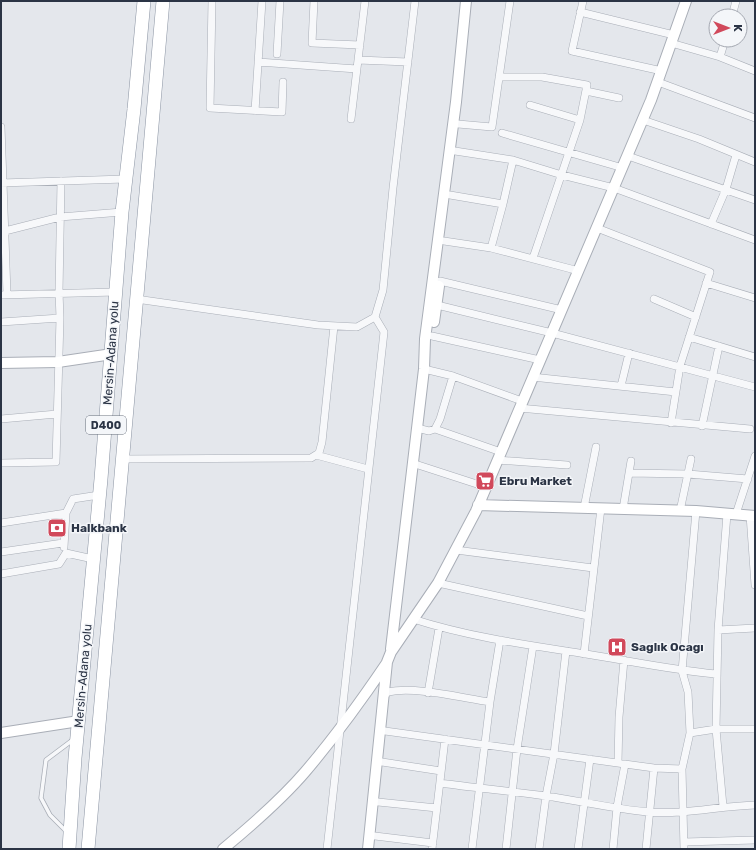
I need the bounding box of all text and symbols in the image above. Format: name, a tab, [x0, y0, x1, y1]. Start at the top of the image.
north arrow	[708, 8, 748, 48]
text: K	[731, 24, 744, 32]
street label: Mersin-Adana yolu	[100, 300, 122, 406]
road number: D400	[86, 416, 126, 434]
supermarket icon: Ebru Market	[474, 470, 496, 492]
place label: Ebru Market	[499, 474, 572, 488]
bank icon: Halkbank	[46, 517, 68, 539]
place label: Halkbank	[71, 521, 127, 535]
street label: Mersin-Adana yolu	[71, 623, 95, 729]
hospital icon: Saglık Ocagı	[606, 636, 628, 658]
place label: Saglık Ocagı	[631, 640, 704, 654]

